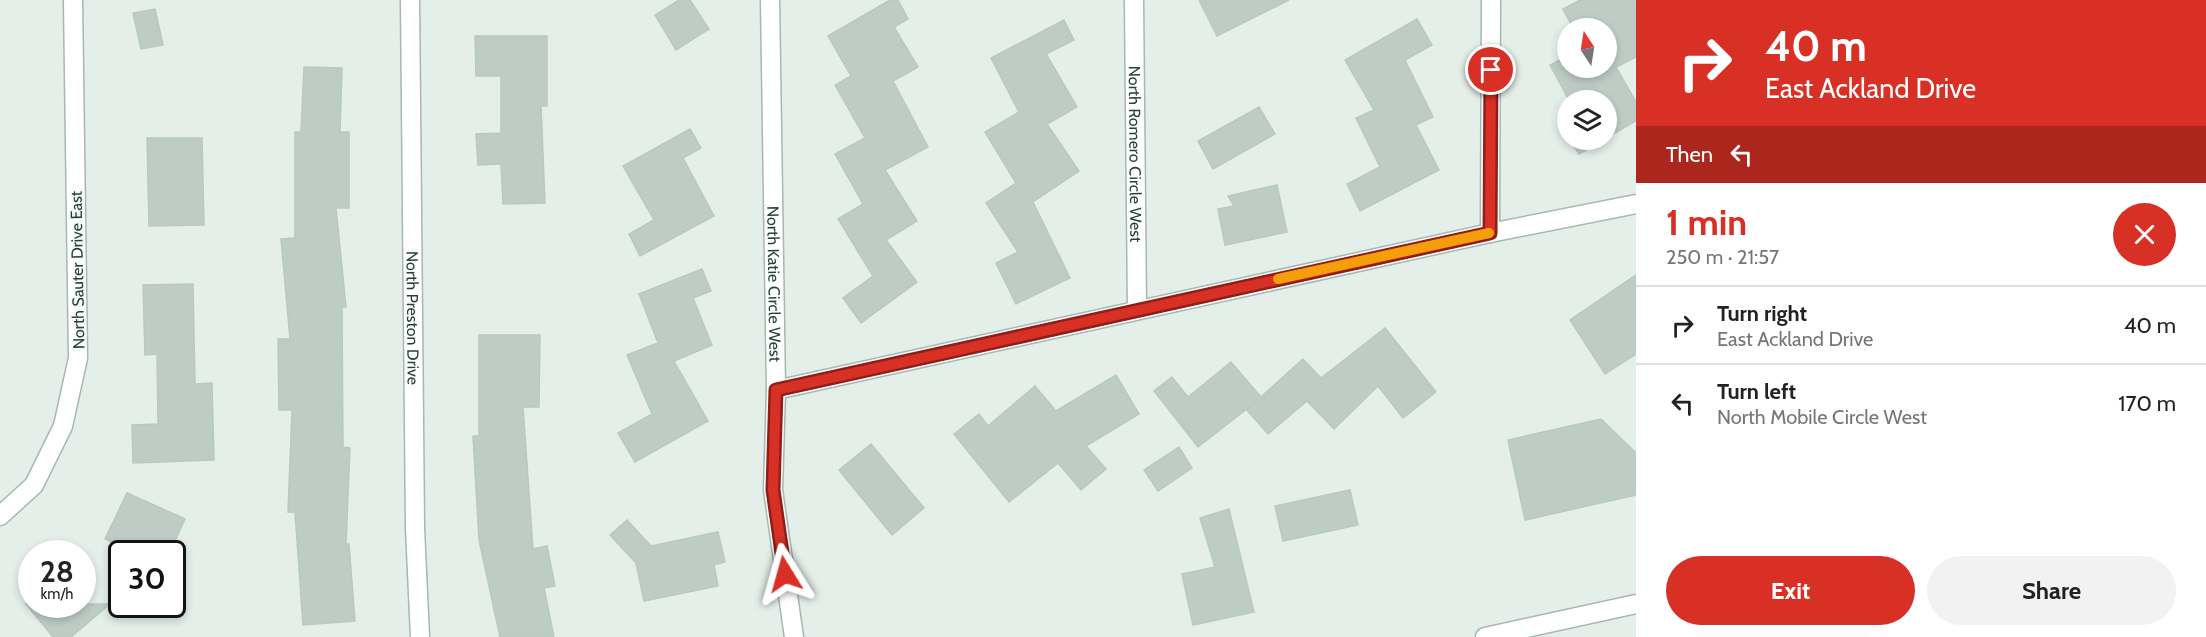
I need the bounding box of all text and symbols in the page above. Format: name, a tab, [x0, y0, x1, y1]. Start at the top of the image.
north arrow	[1557, 18, 1617, 78]
map controls	[1557, 18, 1617, 150]
text: 40 m	[1765, 20, 1867, 72]
icon: right	[1666, 24, 1744, 102]
pin	[1465, 44, 1516, 95]
icon: arrive	[1474, 53, 1507, 86]
street label: North Romero Circle West	[1125, 66, 1145, 243]
text: East Ackland Drive	[1765, 72, 1976, 105]
button: layers	[1557, 90, 1617, 150]
icon: left	[1725, 138, 1758, 171]
text: Then	[1666, 141, 1713, 168]
street label: North Sauter Drive East	[67, 190, 88, 349]
text: 1 min	[1666, 200, 1747, 244]
button: close	[2113, 203, 2176, 266]
street label: North Katie Circle West	[763, 206, 785, 363]
text: 250 m · 21:57	[1666, 245, 1779, 269]
street label: North Preston Drive	[402, 251, 423, 385]
text: Turn right	[1717, 300, 1807, 327]
icon: right	[1666, 309, 1699, 342]
text: 40 m	[2124, 312, 2176, 339]
text: East Ackland Drive	[1717, 327, 1873, 351]
text: Turn left	[1717, 378, 1796, 405]
icon: left	[1666, 387, 1699, 420]
text: 170 m	[2118, 390, 2176, 417]
text: North Mobile Circle West	[1717, 405, 1927, 429]
speed limit sign: 30	[108, 540, 186, 618]
position arrow	[753, 542, 817, 606]
text: 28	[40, 553, 74, 590]
button: Exit	[1666, 556, 1915, 625]
button: Share	[1927, 556, 2176, 625]
text: km/h	[41, 585, 73, 603]

